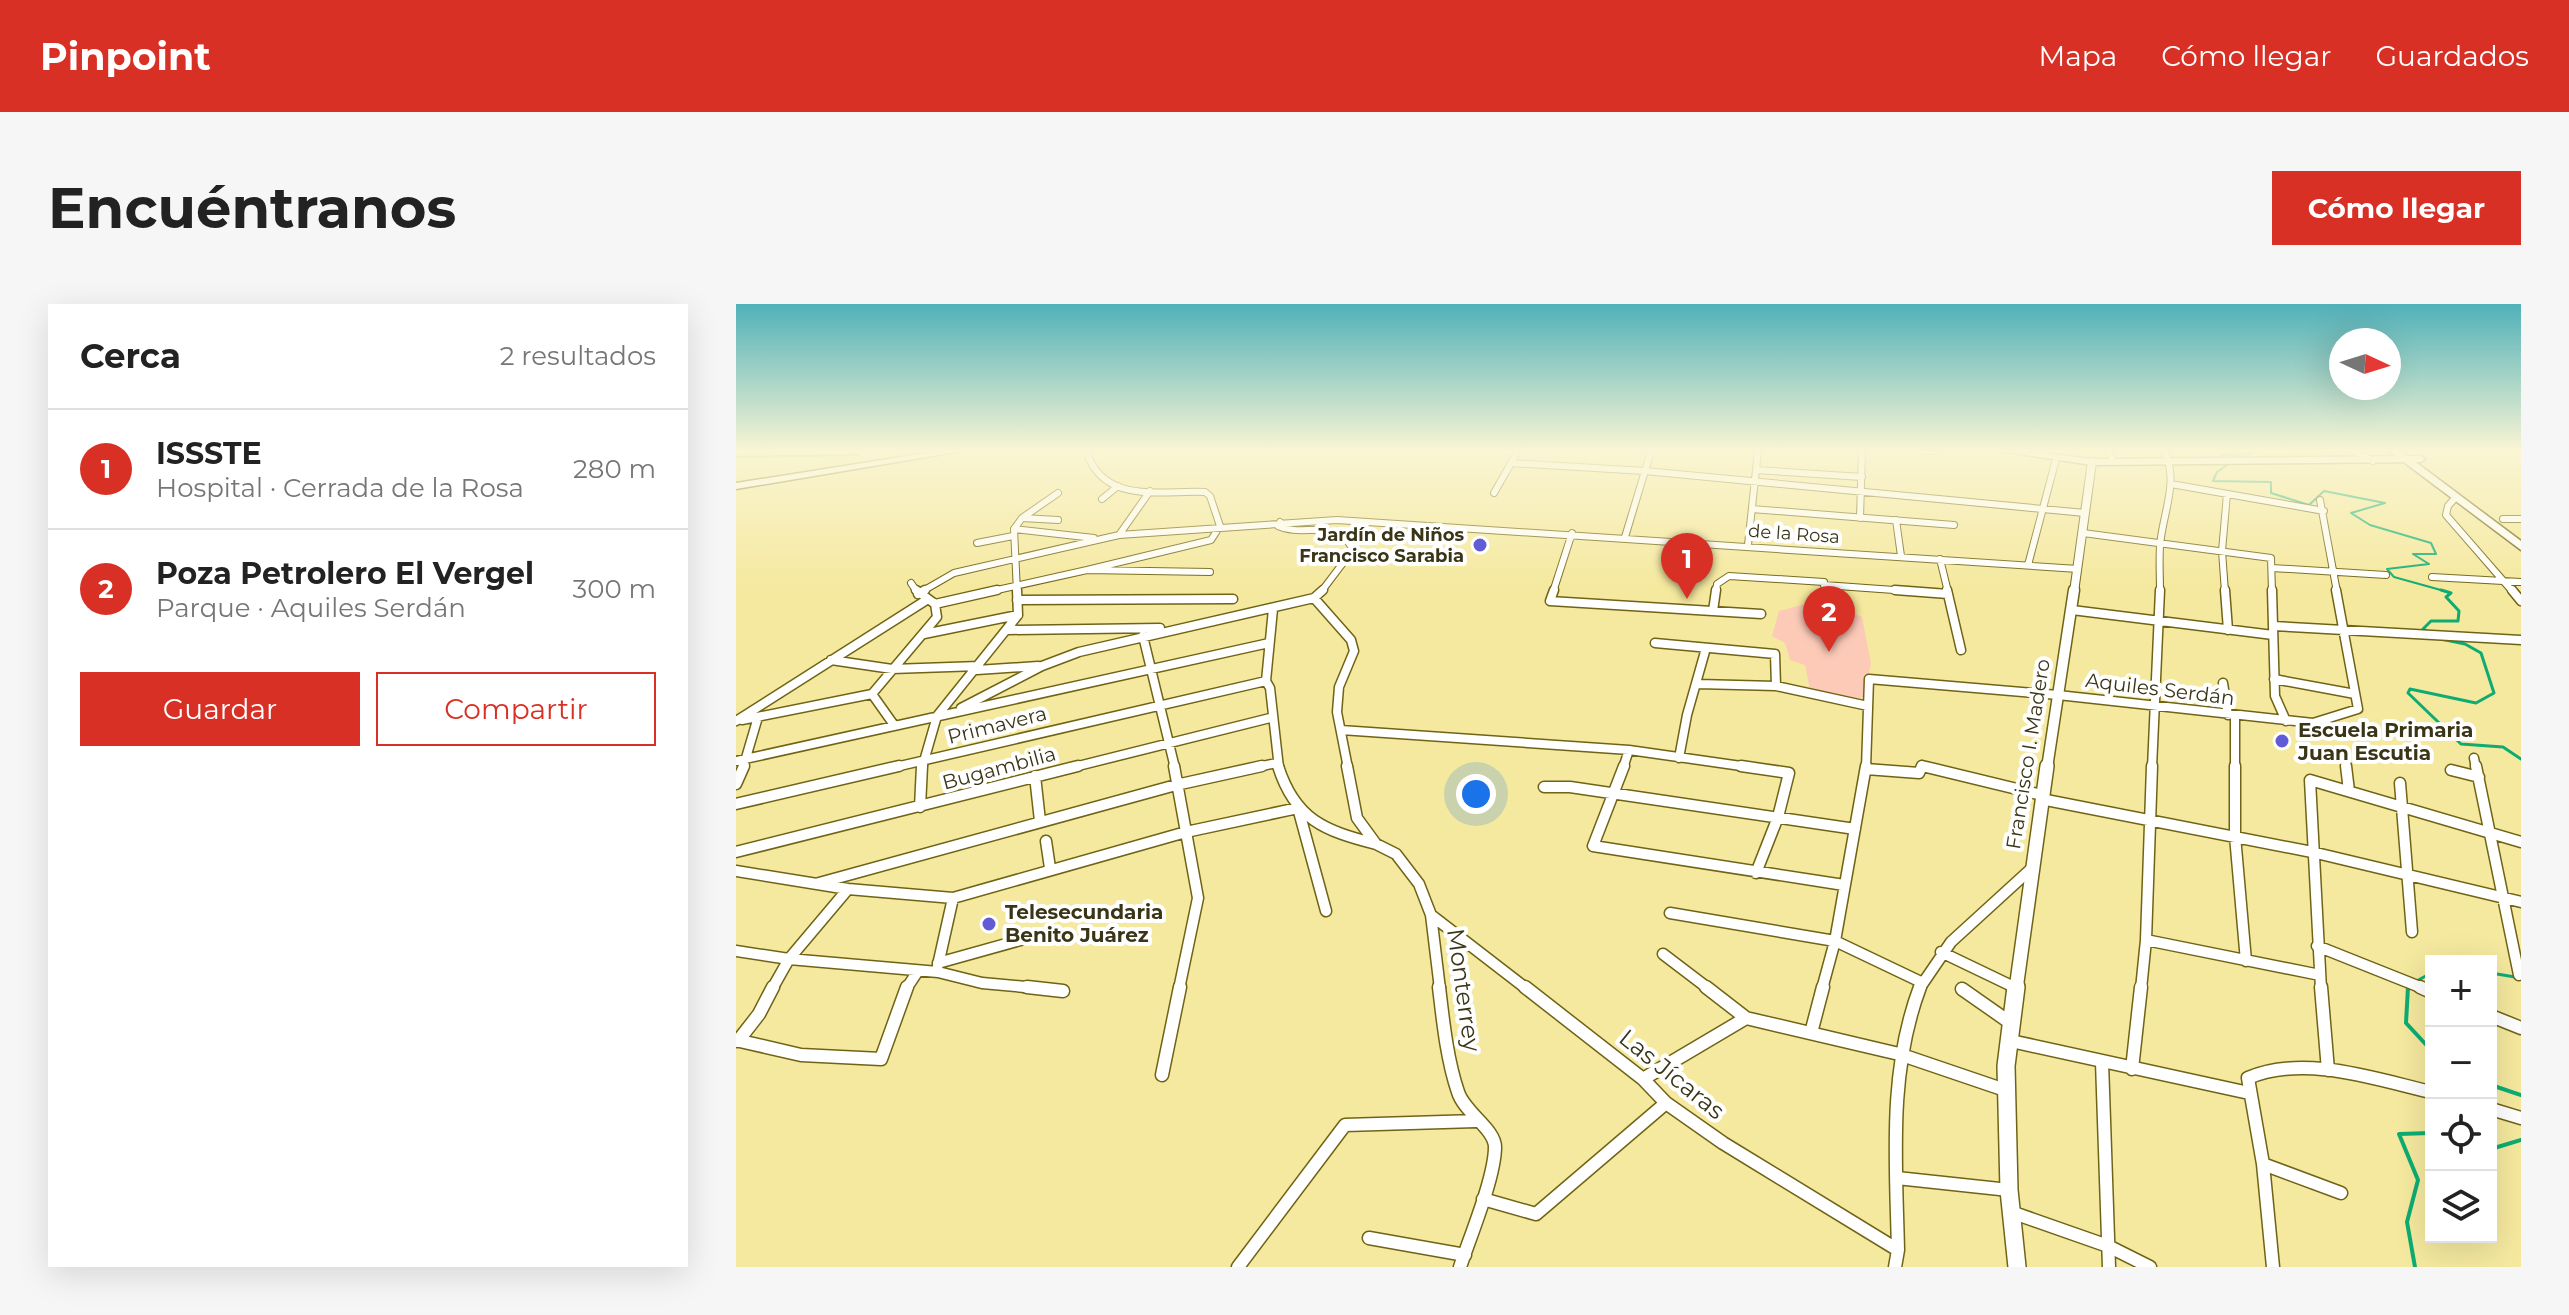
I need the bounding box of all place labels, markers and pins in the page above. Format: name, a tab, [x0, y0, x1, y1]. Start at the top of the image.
place label: Jardín de Niños Francisco Sarabia	[1299, 524, 1464, 567]
pin: 1	[1661, 533, 1713, 599]
marker: Jardín de Niños Francisco Sarabia	[1471, 536, 1489, 554]
pin: 2	[1803, 586, 1855, 652]
place label: Escuela Primaria Juan Escutia	[2297, 718, 2473, 765]
marker: Escuela Primaria Juan Escutia	[2273, 732, 2291, 750]
place label: Telesecundaria Benito Juárez	[1005, 900, 1163, 947]
marker: Telesecundaria Benito Juárez	[980, 915, 998, 933]

